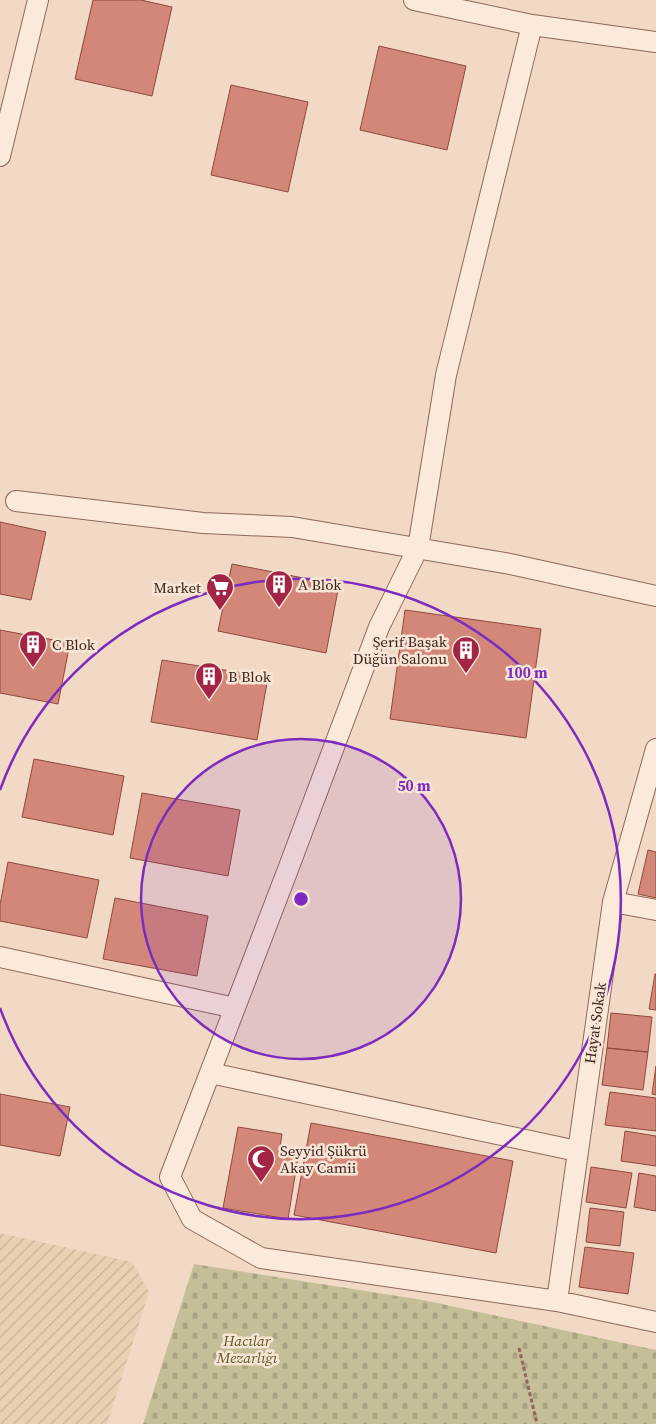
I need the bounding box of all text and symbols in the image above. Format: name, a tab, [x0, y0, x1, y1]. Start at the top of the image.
building icon: A Blok	[264, 569, 294, 608]
supermarket icon: Market	[205, 572, 235, 611]
place label: A Blok	[298, 574, 342, 595]
place label: Market	[154, 577, 201, 598]
building icon: C Blok	[18, 629, 48, 668]
place label: Şerif Başak Düğün Salonu	[353, 631, 448, 669]
place label: C Blok	[52, 634, 96, 655]
building icon: Şerif Başak Düğün Salonu	[451, 635, 481, 674]
building icon: B Blok	[194, 661, 224, 700]
text: 100 m	[506, 662, 548, 683]
place label: B Blok	[228, 666, 272, 687]
text: 50 m	[397, 775, 431, 796]
centre of rings	[292, 890, 310, 908]
street label: Hayat Sokak	[579, 980, 611, 1065]
place label: Seyyid Şükrü Akay Camii	[280, 1140, 367, 1178]
mosque icon: Seyyid Şükrü Akay Camii	[246, 1144, 276, 1183]
park label: Hacılar Mezarlığı	[216, 1330, 278, 1368]

